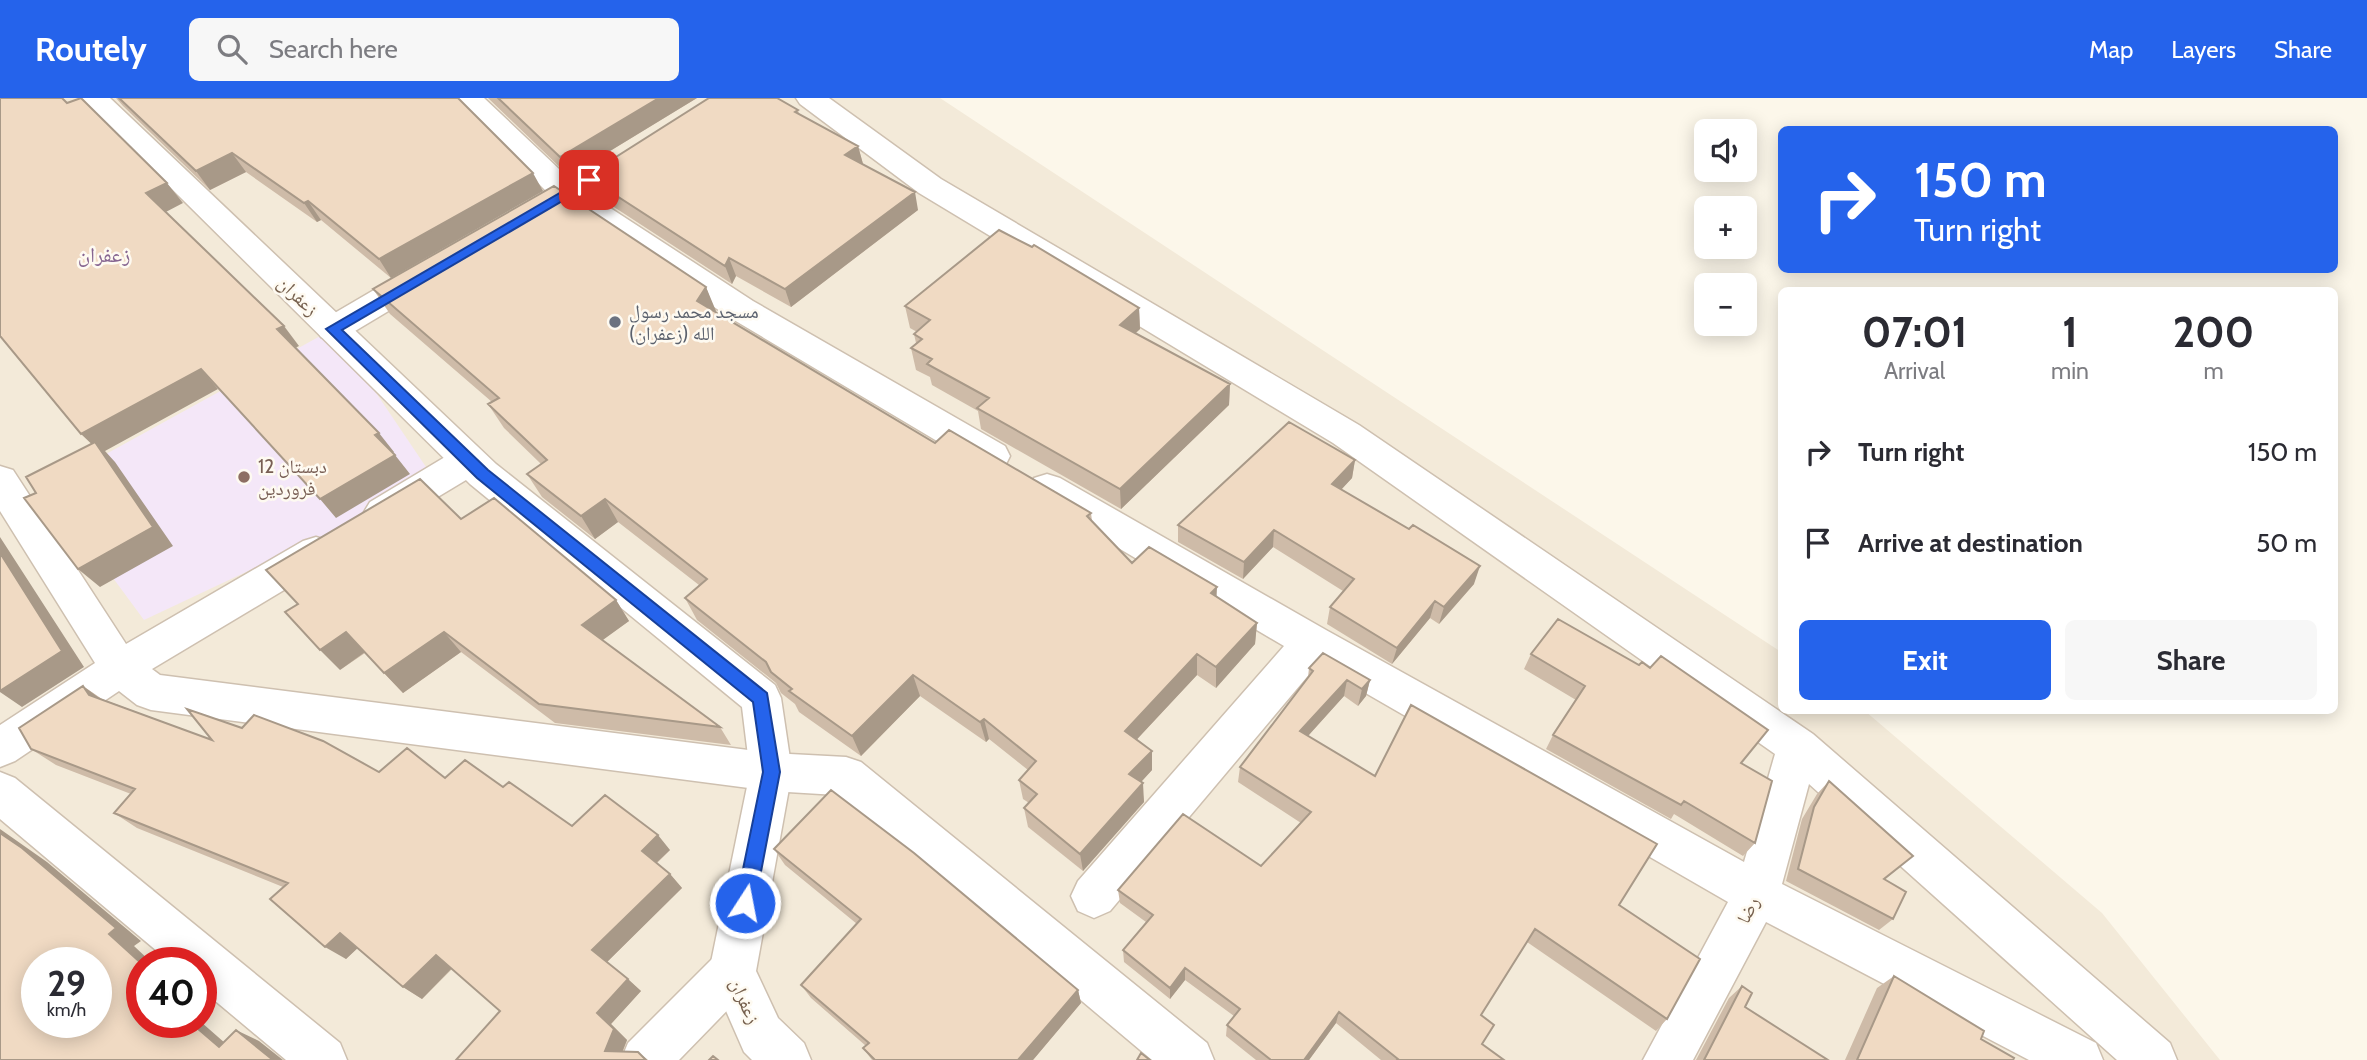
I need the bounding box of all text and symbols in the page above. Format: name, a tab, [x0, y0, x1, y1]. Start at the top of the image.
search box	[189, 18, 679, 81]
text: Routely	[35, 29, 147, 69]
icon: search	[213, 30, 251, 68]
text: Search here	[269, 33, 398, 65]
text: Map	[2089, 35, 2133, 64]
text: Layers	[2171, 35, 2236, 64]
text: Share	[2274, 35, 2332, 64]
map controls	[1694, 119, 1757, 336]
button: sound	[1694, 119, 1757, 182]
pin	[559, 150, 619, 210]
text: 150 m	[1914, 150, 2047, 209]
icon: right	[1799, 154, 1890, 245]
icon: arrive	[570, 161, 608, 199]
button: +	[1694, 196, 1757, 259]
text: Turn right	[1914, 210, 2041, 249]
district label: زعفران	[78, 242, 130, 267]
street label: زعفران	[273, 271, 323, 321]
button: −	[1694, 273, 1757, 336]
place label: مسجد محمد رسول الله (زعفران)	[629, 300, 759, 345]
text: 07:01	[1862, 306, 1967, 358]
text: 1	[2062, 306, 2078, 358]
text: 200	[2173, 306, 2254, 358]
marker: مسجد محمد رسول الله (زعفران)	[607, 314, 623, 330]
text: Arrival	[1884, 357, 1945, 385]
text: min	[2051, 357, 2089, 385]
text: m	[2203, 357, 2224, 385]
icon: right	[1799, 433, 1837, 471]
text: Turn right	[1858, 436, 1964, 468]
text: 150 m	[2248, 436, 2317, 468]
place label: دبستان 12 فروردین	[258, 455, 327, 500]
marker: دبستان 12 فروردین	[236, 469, 252, 485]
icon: arrive	[1799, 524, 1837, 562]
text: Arrive at destination	[1858, 527, 2083, 559]
text: 50 m	[2256, 527, 2317, 559]
button: Exit	[1799, 620, 2051, 700]
button: Share	[2065, 620, 2317, 700]
position arrow	[708, 866, 782, 940]
street label: رضا	[1732, 893, 1764, 927]
speed limit sign: 40	[126, 947, 217, 1038]
text: 29	[47, 962, 86, 1005]
street label: زعفران	[725, 975, 765, 1027]
text: km/h	[47, 999, 86, 1021]

